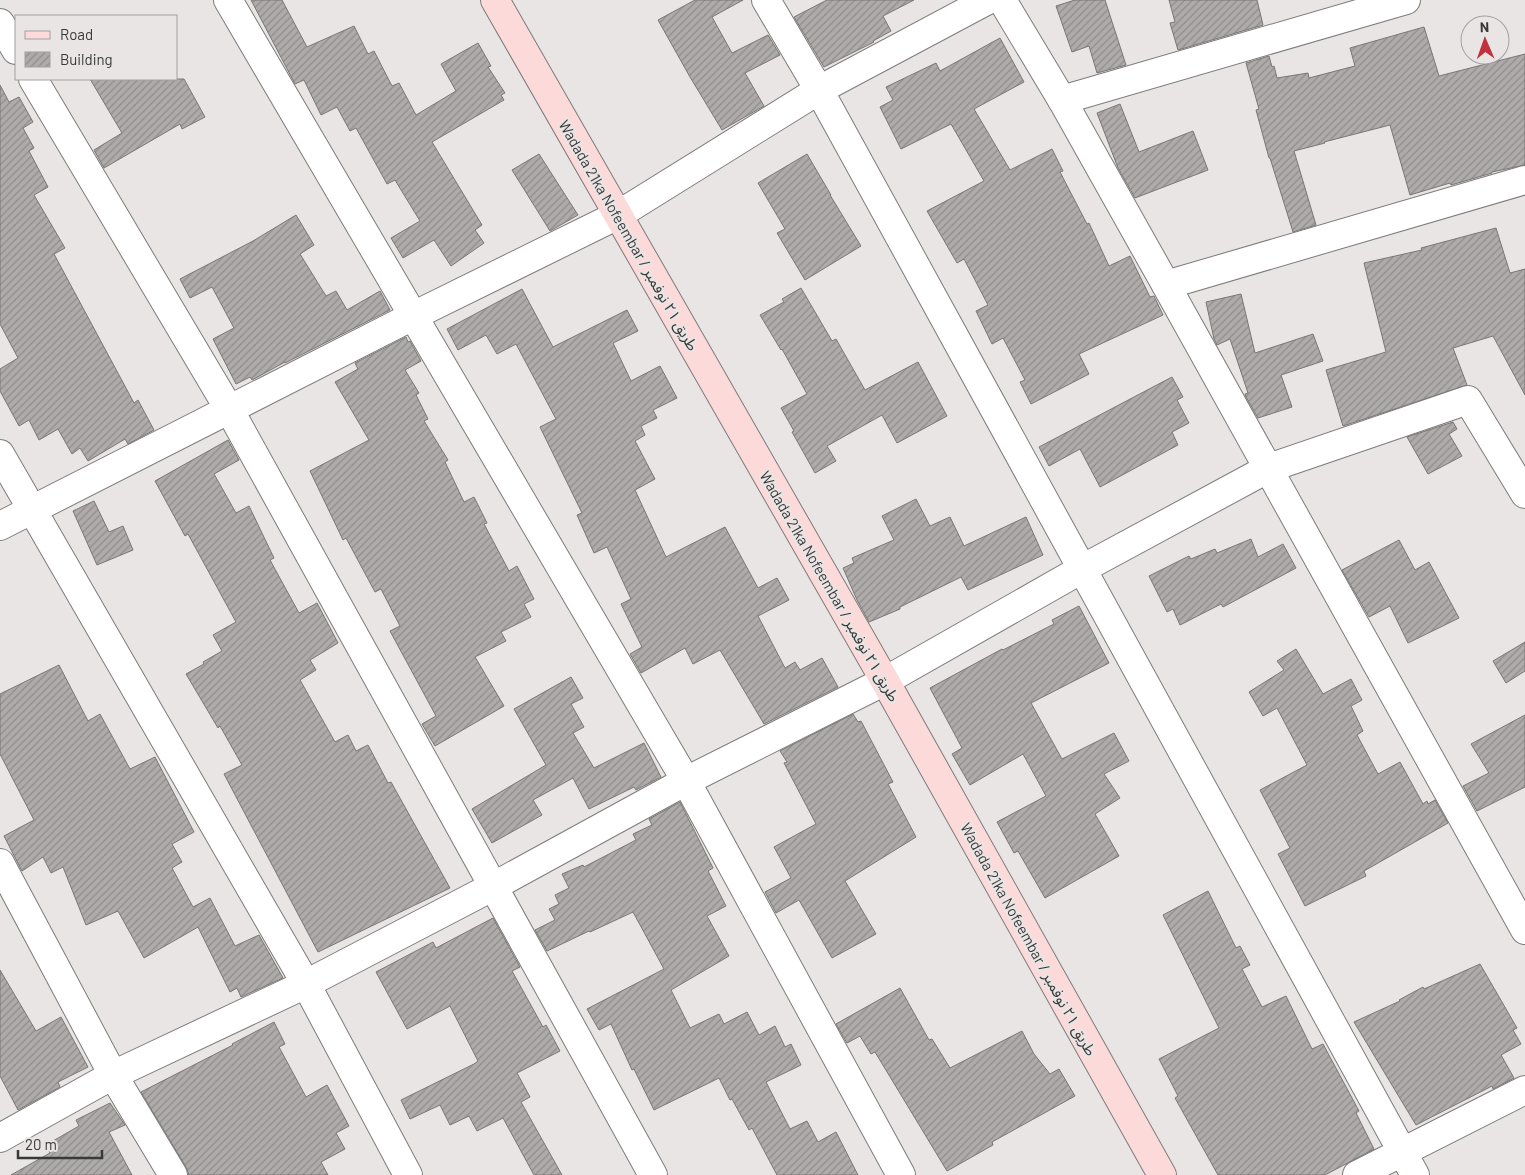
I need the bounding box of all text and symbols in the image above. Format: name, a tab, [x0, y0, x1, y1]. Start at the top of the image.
legend	[15, 15, 178, 80]
north arrow	[1460, 15, 1510, 65]
text: N	[1480, 18, 1489, 35]
text: Road	[60, 25, 93, 43]
text: Building	[60, 50, 113, 68]
street label: Wadada 21ka Nofeembar / طريق ٢١ نوفمبر	[554, 116, 703, 355]
street label: Wadada 21ka Nofeembar / طريق ٢١ نوفمبر	[755, 467, 904, 706]
street label: Wadada 21ka Nofeembar / طريق ٢١ نوفمبر	[955, 819, 1101, 1060]
scale bar	[18, 1128, 101, 1160]
text: 20 m	[25, 1135, 57, 1153]

